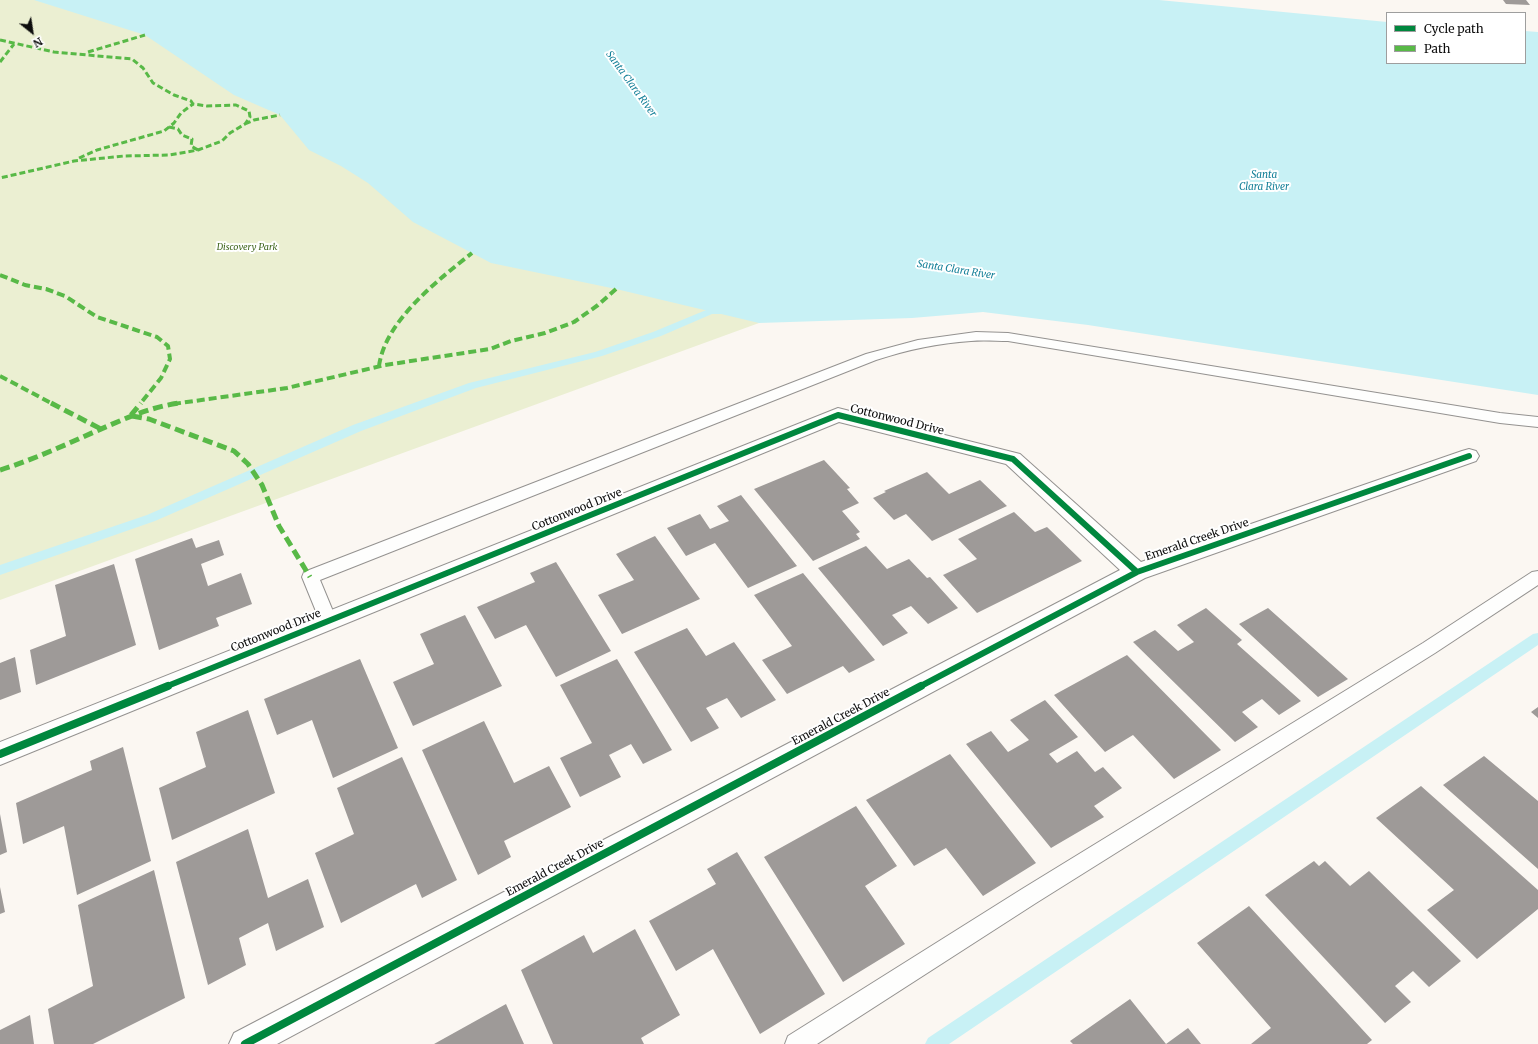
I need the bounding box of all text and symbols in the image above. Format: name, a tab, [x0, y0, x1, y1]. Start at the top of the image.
north arrow	[12, 12, 52, 52]
legend	[1386, 12, 1526, 64]
text: Cycle path	[1424, 21, 1484, 36]
text: N	[31, 34, 45, 51]
text: Path	[1424, 41, 1450, 56]
water label: Santa Clara River	[603, 49, 659, 119]
water label: Santa Clara River	[1239, 169, 1289, 192]
park label: Discovery Park	[217, 242, 277, 252]
water label: Santa Clara River	[916, 258, 996, 282]
street label: Cottonwood Drive	[849, 402, 945, 438]
street label: Cottonwood Drive	[530, 486, 624, 534]
street label: Emerald Creek Drive	[1144, 516, 1250, 564]
street label: Cottonwood Drive	[229, 607, 323, 655]
street label: Emerald Creek Drive	[790, 686, 892, 748]
street label: Emerald Creek Drive	[504, 837, 606, 899]

